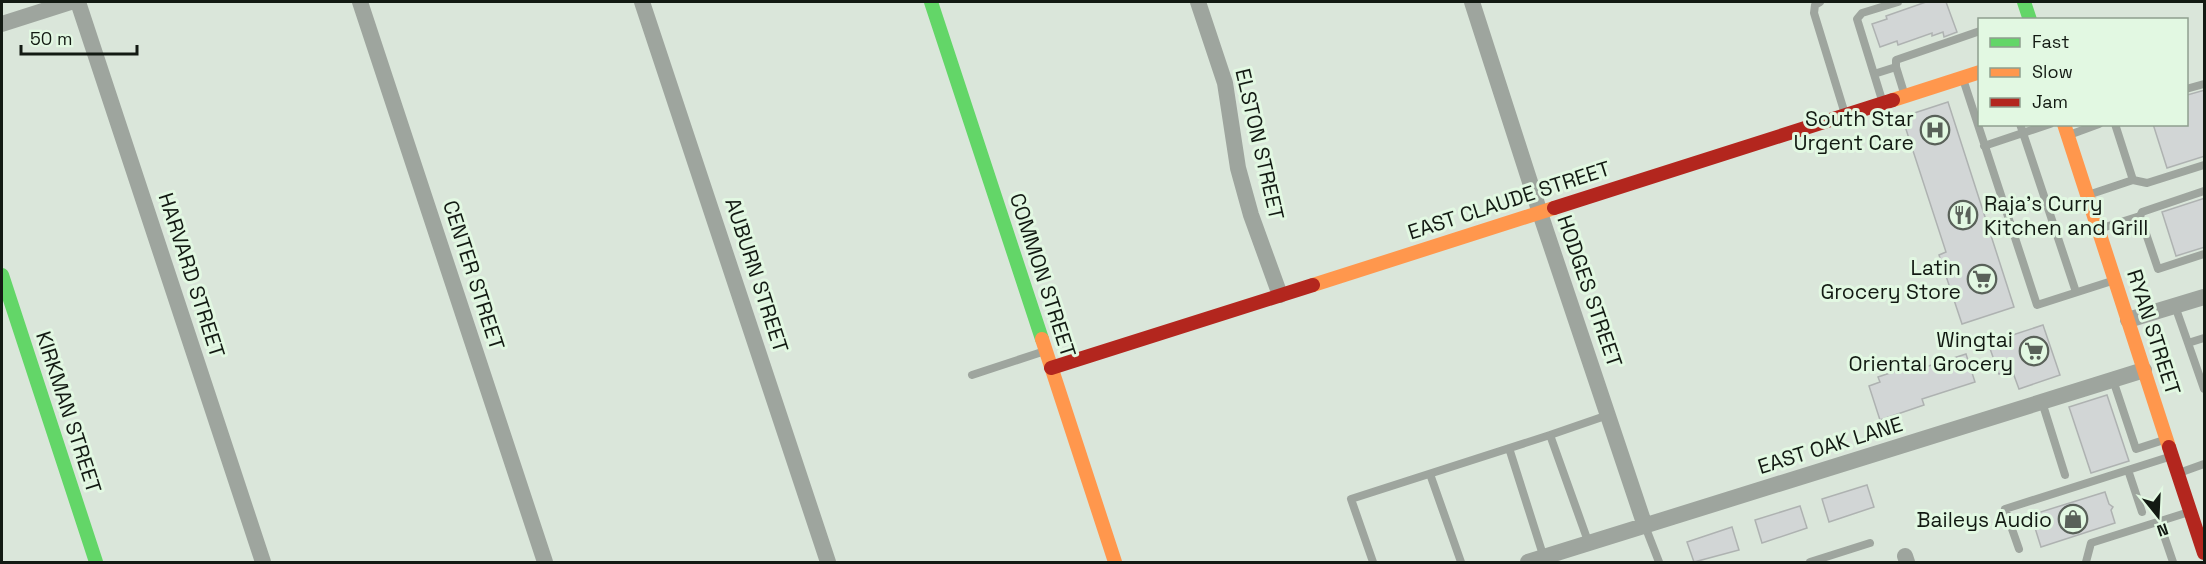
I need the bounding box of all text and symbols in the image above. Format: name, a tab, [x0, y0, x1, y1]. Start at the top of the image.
scale bar	[21, 18, 136, 56]
legend	[1978, 18, 2188, 126]
text: 50 m	[30, 27, 72, 50]
text: Fast	[2032, 30, 2069, 53]
text: Slow	[2032, 60, 2073, 83]
street label: ELSTON STREET	[1229, 66, 1291, 222]
text: Jam	[2032, 90, 2068, 113]
place label: South Star Urgent Care	[1793, 105, 1914, 156]
hospital icon: South Star Urgent Care	[1919, 114, 1951, 146]
street label: EAST CLAUDE STREET	[1404, 155, 1614, 245]
street label: HARVARD STREET	[153, 189, 231, 361]
street label: COMMON STREET	[1004, 189, 1082, 361]
place label: Raja's Curry Kitchen and Grill	[1984, 190, 2148, 241]
street label: AUBURN STREET	[719, 194, 795, 356]
street label: CENTER STREET	[437, 197, 511, 353]
restaurant icon: Raja's Curry Kitchen and Grill	[1947, 199, 1979, 231]
street label: HODGES STREET	[1551, 211, 1629, 371]
place label: Latin Grocery Store	[1820, 254, 1961, 305]
supermarket icon: Latin Grocery Store	[1966, 263, 1998, 295]
street label: RYAN STREET	[2121, 266, 2187, 398]
place label: Wingtai Oriental Grocery	[1849, 326, 2013, 377]
street label: KIRKMAN STREET	[30, 328, 108, 496]
supermarket icon: Wingtai Oriental Grocery	[2018, 335, 2050, 367]
street label: EAST OAK LANE	[1754, 410, 1906, 480]
north arrow	[2128, 486, 2188, 546]
shop icon: Baileys Audio	[2057, 503, 2089, 535]
place label: Baileys Audio	[1917, 506, 2052, 533]
text: N	[2154, 518, 2171, 541]

